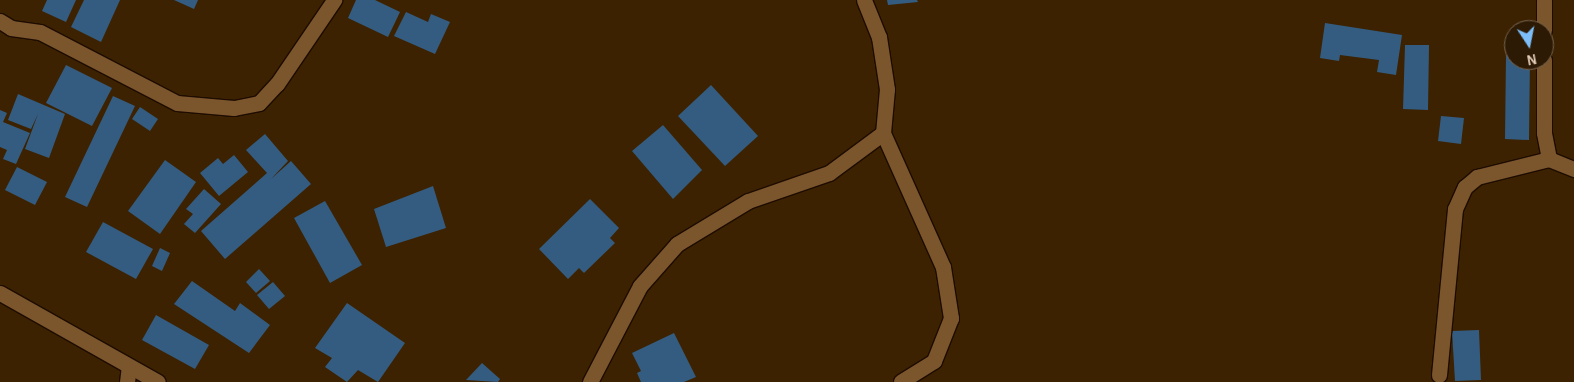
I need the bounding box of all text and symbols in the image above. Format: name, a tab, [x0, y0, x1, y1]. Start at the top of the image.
north arrow	[1504, 20, 1554, 70]
text: N	[1526, 51, 1538, 67]

